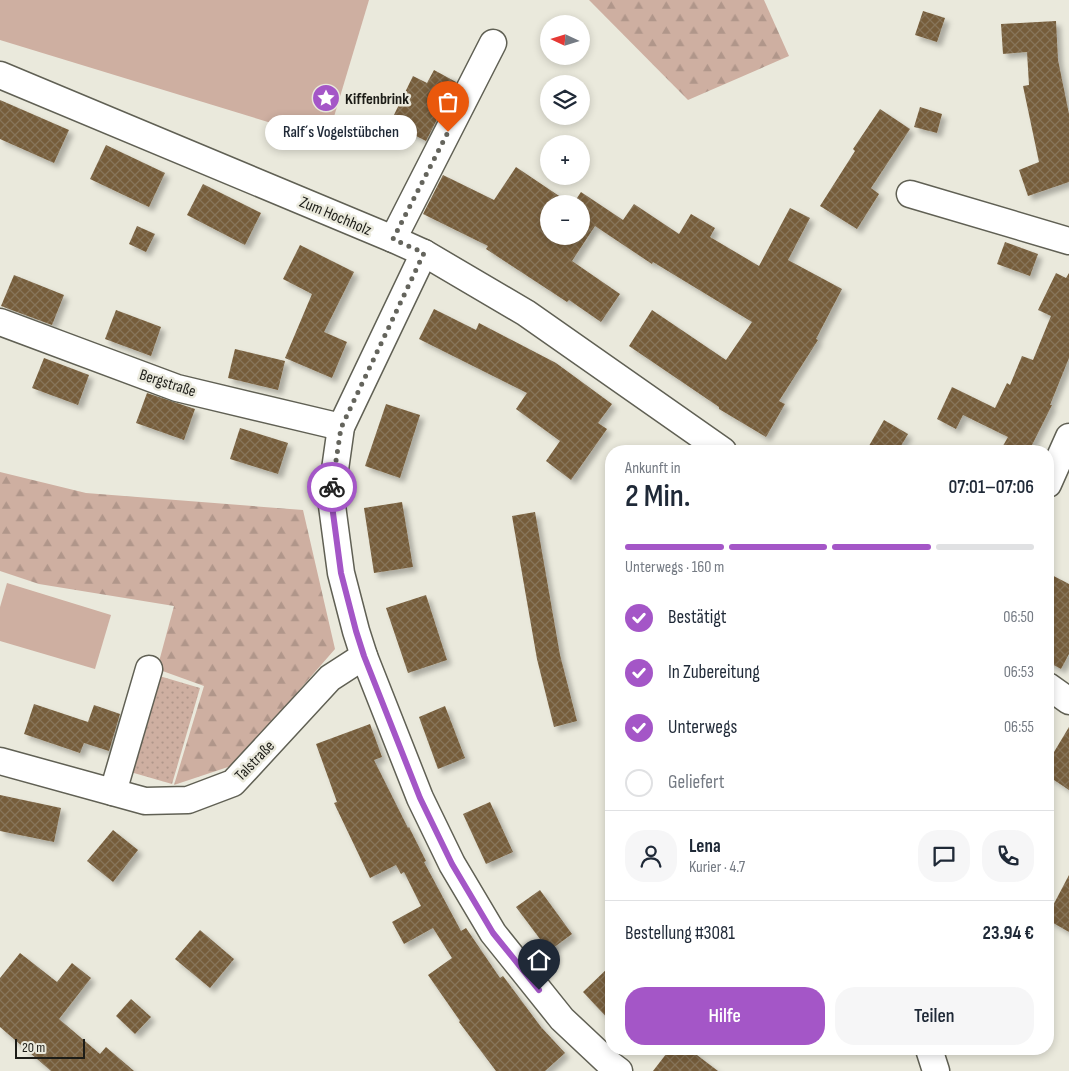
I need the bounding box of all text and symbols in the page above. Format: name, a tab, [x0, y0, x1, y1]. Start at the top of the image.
north arrow	[540, 15, 590, 65]
map controls	[540, 15, 590, 245]
button: layers	[540, 75, 590, 125]
pin	[427, 81, 469, 132]
place icon: Kiffenbrink	[311, 83, 341, 113]
icon: bag	[434, 88, 462, 116]
place label: Kiffenbrink	[345, 90, 409, 109]
callout: Ralf´s Vogelstübchen	[266, 114, 418, 150]
text: Ralf´s Vogelstübchen	[283, 123, 399, 142]
button: +	[540, 135, 590, 185]
street label: Zum Hochholz	[297, 193, 374, 240]
button: −	[540, 195, 590, 245]
street label: Bergstraße	[137, 365, 198, 401]
text: Ankunft in	[625, 459, 681, 478]
courier	[307, 462, 357, 512]
icon: bike	[318, 473, 346, 501]
text: 07:01–07:06	[948, 476, 1034, 499]
text: 2 Min.	[625, 477, 690, 516]
text: Unterwegs · 160 m	[625, 558, 724, 577]
icon: check	[625, 604, 653, 632]
text: Bestätigt	[668, 606, 727, 629]
text: 06:50	[1003, 608, 1034, 627]
icon: check	[625, 659, 653, 687]
text: In Zubereitung	[668, 661, 760, 684]
text: 06:53	[1004, 663, 1034, 682]
icon: check	[625, 714, 653, 742]
text: Unterwegs	[668, 716, 737, 739]
text: 06:55	[1004, 718, 1034, 737]
street label: Talstraße	[231, 737, 279, 785]
text: Geliefert	[668, 771, 724, 794]
button: person	[625, 830, 677, 882]
button: chat	[918, 830, 970, 882]
button: phone	[982, 830, 1034, 882]
text: Lena	[689, 835, 721, 858]
text: Kurier · 4.7	[689, 858, 745, 877]
text: Bestellung #3081	[625, 922, 735, 945]
text: 23.94 €	[983, 922, 1034, 945]
pin	[518, 939, 560, 990]
icon: home	[525, 946, 553, 974]
button: Hilfe	[625, 987, 825, 1045]
button: Teilen	[835, 987, 1034, 1045]
scale bar	[15, 1036, 85, 1059]
text: 20 m	[22, 1039, 45, 1056]

